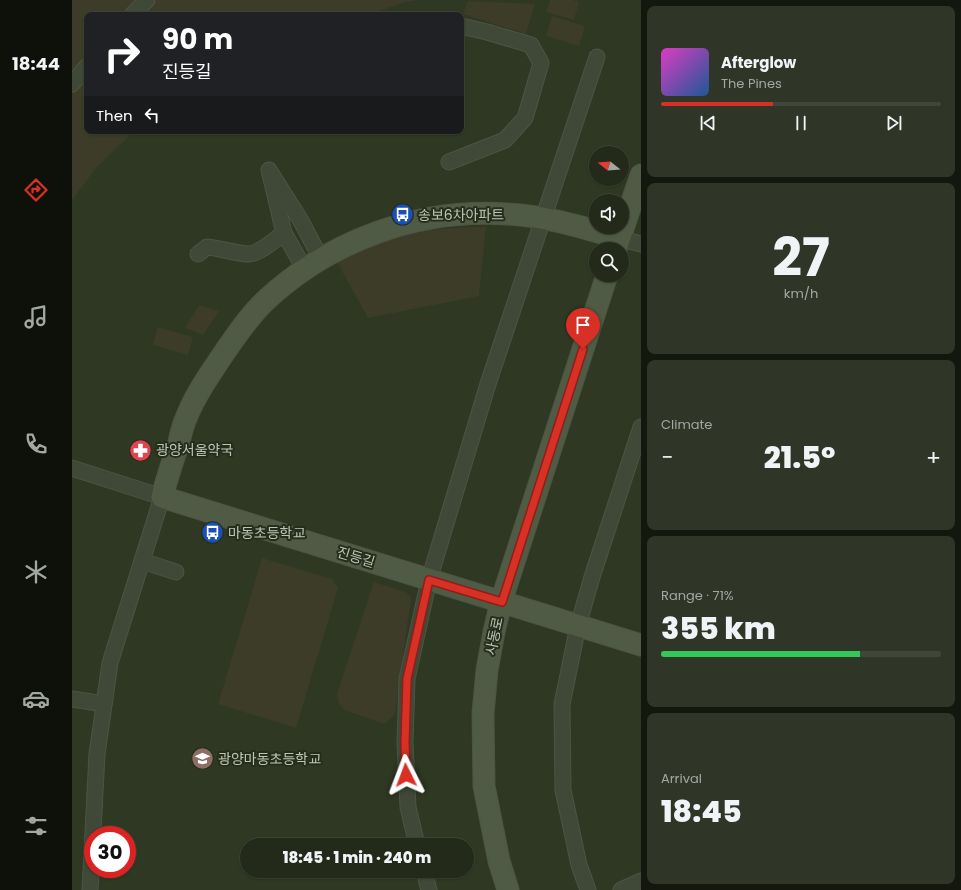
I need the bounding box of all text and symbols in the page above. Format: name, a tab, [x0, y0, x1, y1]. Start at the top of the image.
text: 90 m	[162, 20, 233, 59]
icon: right	[96, 28, 148, 80]
text: 18:44	[12, 51, 60, 76]
text: Afterglow	[721, 52, 796, 73]
text: 진등길	[162, 59, 212, 84]
text: The Pines	[721, 74, 782, 93]
icon: left	[141, 104, 163, 126]
text: Then	[96, 105, 133, 126]
icon: previous	[697, 112, 719, 134]
icon: pause	[790, 112, 812, 134]
icon: next	[883, 112, 905, 134]
north arrow	[589, 146, 629, 186]
map controls	[589, 146, 629, 282]
icon: directions	[22, 176, 50, 204]
button: sound	[589, 194, 629, 234]
bus stop icon: 송보6차아파트	[389, 202, 415, 228]
place label: 송보6차아파트	[418, 205, 504, 225]
text: 27	[772, 221, 830, 294]
button: search	[589, 242, 629, 282]
text: km/h	[784, 284, 818, 303]
icon: music	[22, 303, 50, 331]
pin	[566, 308, 600, 349]
icon: arrive	[572, 314, 594, 336]
text: Climate	[661, 415, 712, 434]
icon: phone	[22, 430, 50, 458]
text: 21.5°	[764, 436, 835, 479]
pharmacy icon: 광양서울약국	[127, 437, 153, 463]
place label: 광양서울약국	[156, 440, 233, 460]
text: −	[661, 442, 673, 473]
text: +	[926, 442, 941, 473]
bus stop icon: 마동초등학교	[199, 520, 225, 546]
place label: 마동초등학교	[228, 523, 305, 543]
street label: 진등길	[335, 542, 377, 572]
icon: climate	[22, 558, 50, 586]
text: Range · 71%	[661, 586, 734, 605]
text: 355 km	[661, 607, 776, 650]
street label: 사동로	[480, 615, 508, 657]
icon: car	[22, 685, 50, 713]
school or university icon: 광양마동초등학교	[189, 746, 215, 772]
place label: 광양마동초등학교	[218, 749, 321, 769]
position arrow	[385, 754, 427, 796]
text: Arrival	[661, 769, 702, 788]
text: 18:45	[661, 790, 742, 833]
icon: filters	[22, 812, 50, 840]
speed limit sign: 30	[84, 826, 136, 878]
text: 18:45 · 1 min · 240 m	[283, 847, 431, 868]

